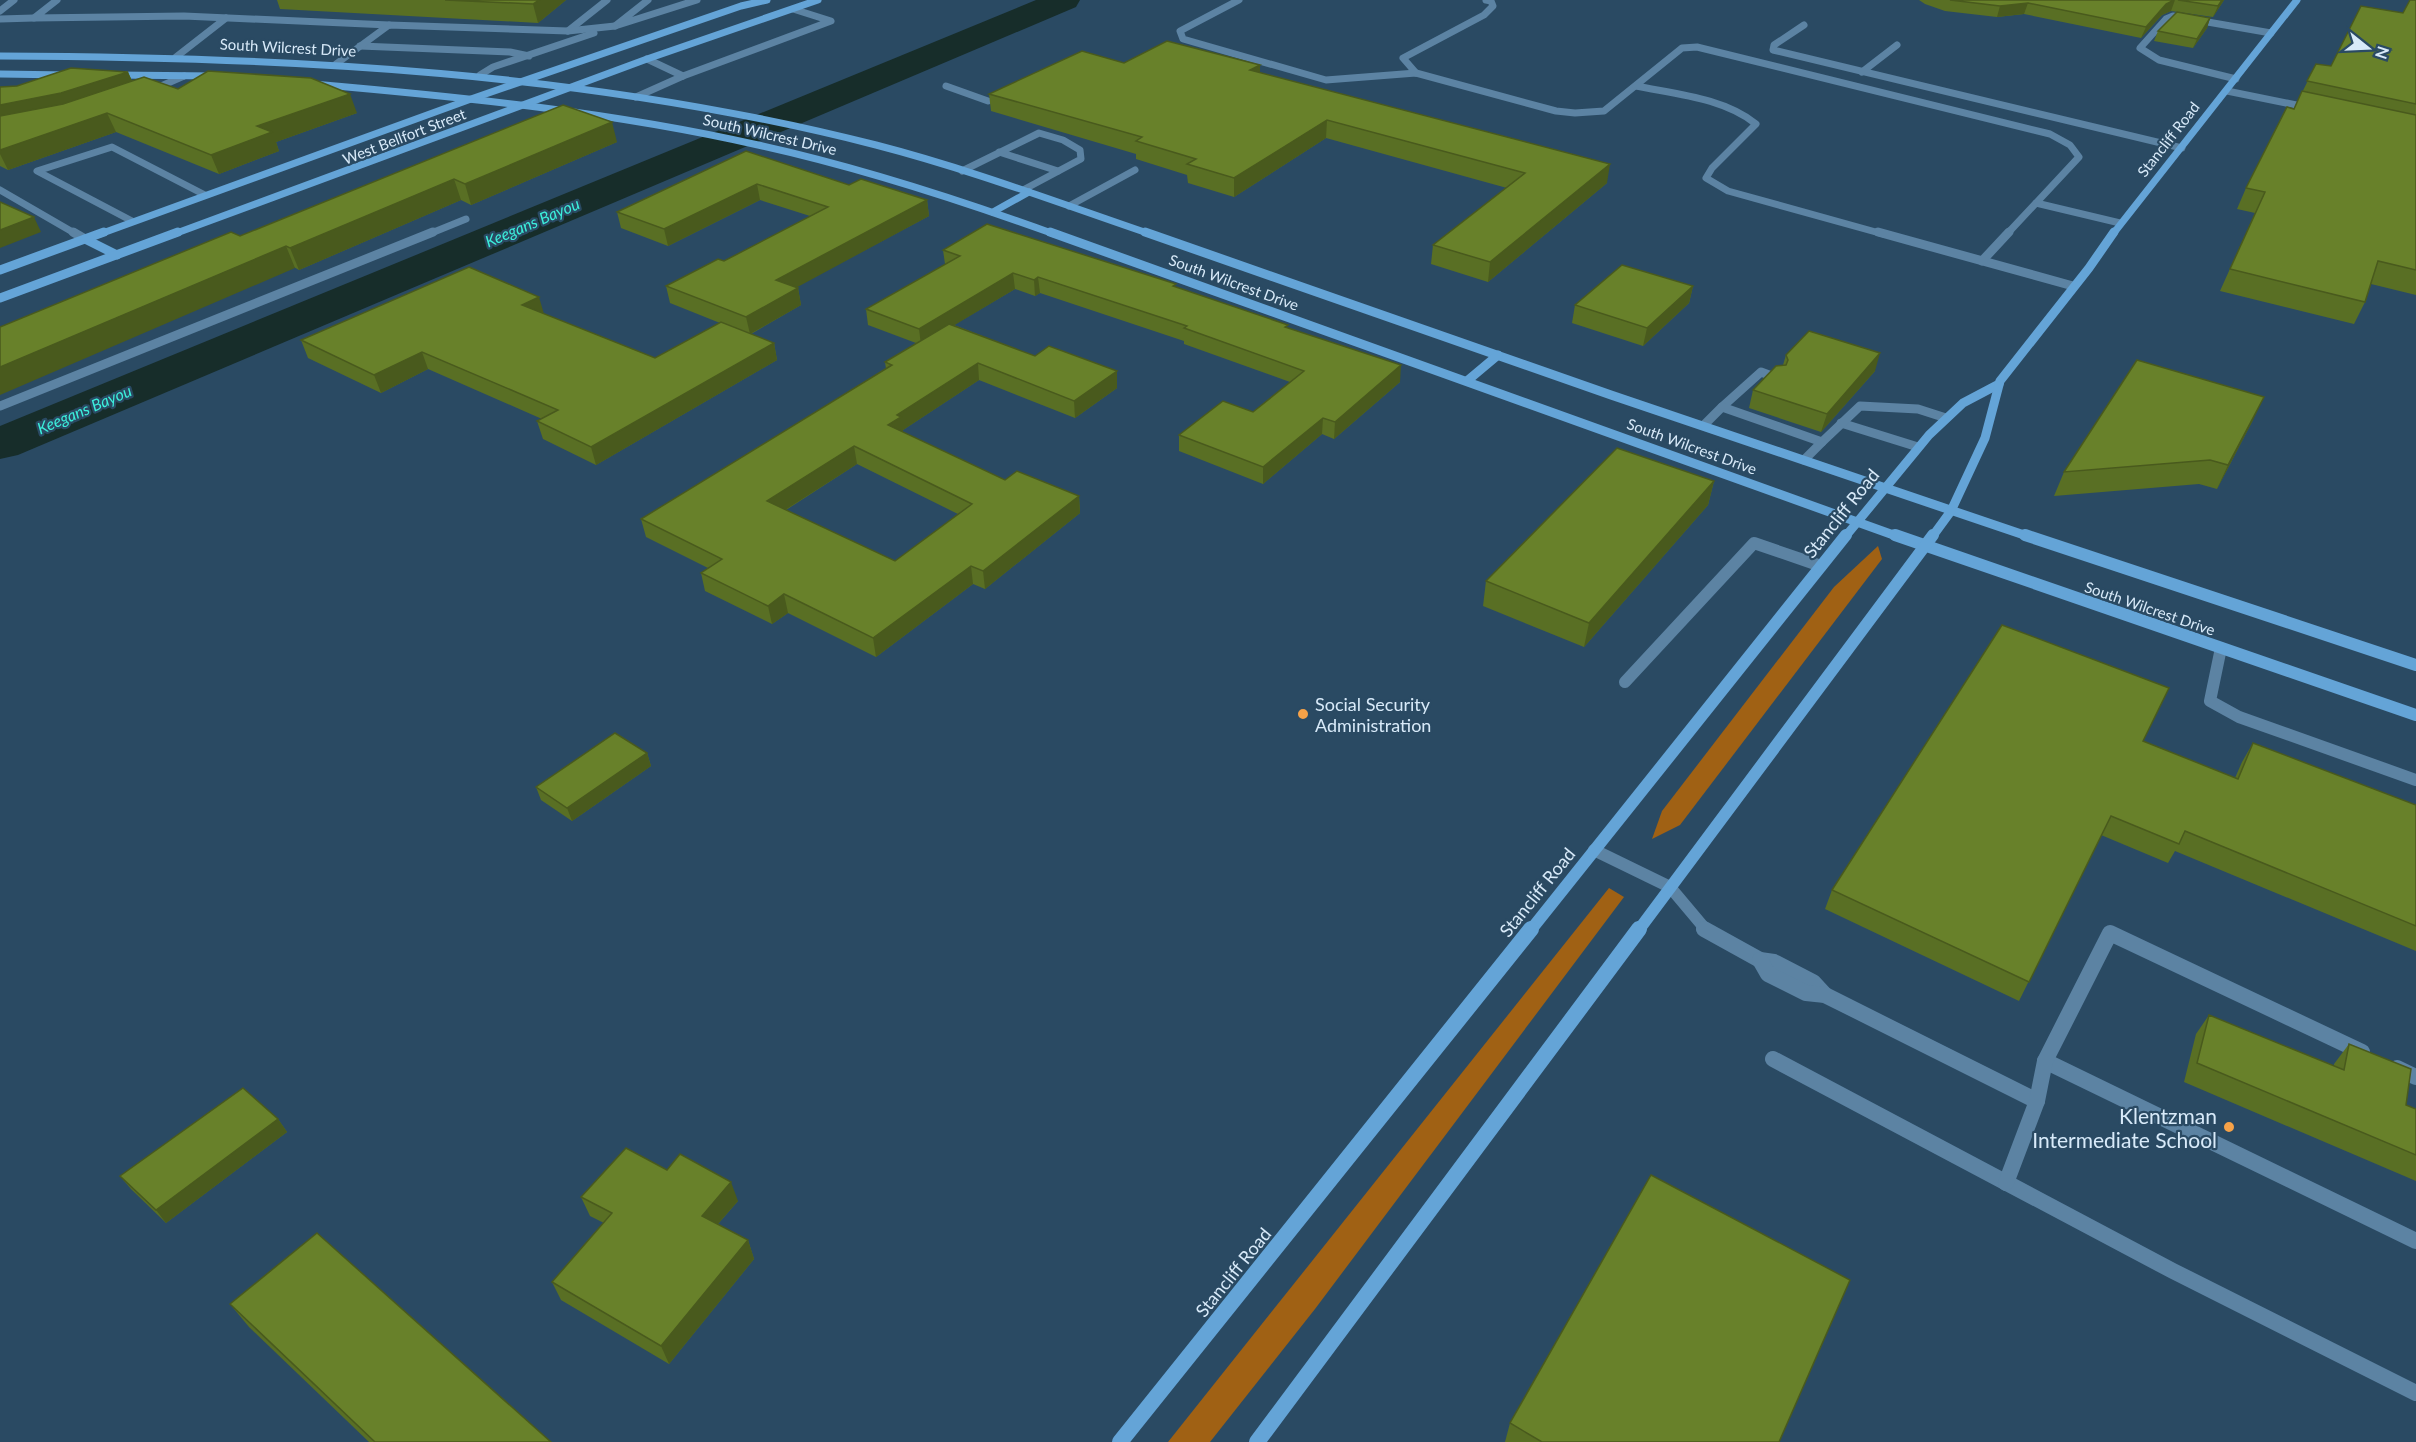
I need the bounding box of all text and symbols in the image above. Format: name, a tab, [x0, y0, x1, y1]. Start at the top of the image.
north arrow	[2338, 18, 2398, 78]
street label: South Wilcrest Drive	[219, 34, 357, 60]
text: N	[2372, 44, 2394, 62]
street label: Stancliff Road	[2133, 98, 2203, 180]
street label: West Bellfort Street	[340, 104, 469, 168]
street label: South Wilcrest Drive	[701, 110, 839, 158]
water label: Keegans Bayou	[482, 194, 582, 250]
street label: South Wilcrest Drive	[1167, 250, 1301, 314]
water label: Keegans Bayou	[34, 381, 134, 437]
street label: South Wilcrest Drive	[1625, 414, 1759, 478]
street label: Stancliff Road	[1798, 464, 1884, 562]
street label: South Wilcrest Drive	[2082, 577, 2218, 639]
place label: Social Security Administration	[1315, 693, 1431, 736]
marker: Social Security Administration	[1296, 707, 1310, 721]
street label: Stancliff Road	[1494, 843, 1580, 941]
place label: Klentzman Intermediate School	[2032, 1103, 2217, 1152]
marker: Klentzman Intermediate School	[2222, 1120, 2236, 1134]
street label: Stancliff Road	[1190, 1223, 1276, 1321]

